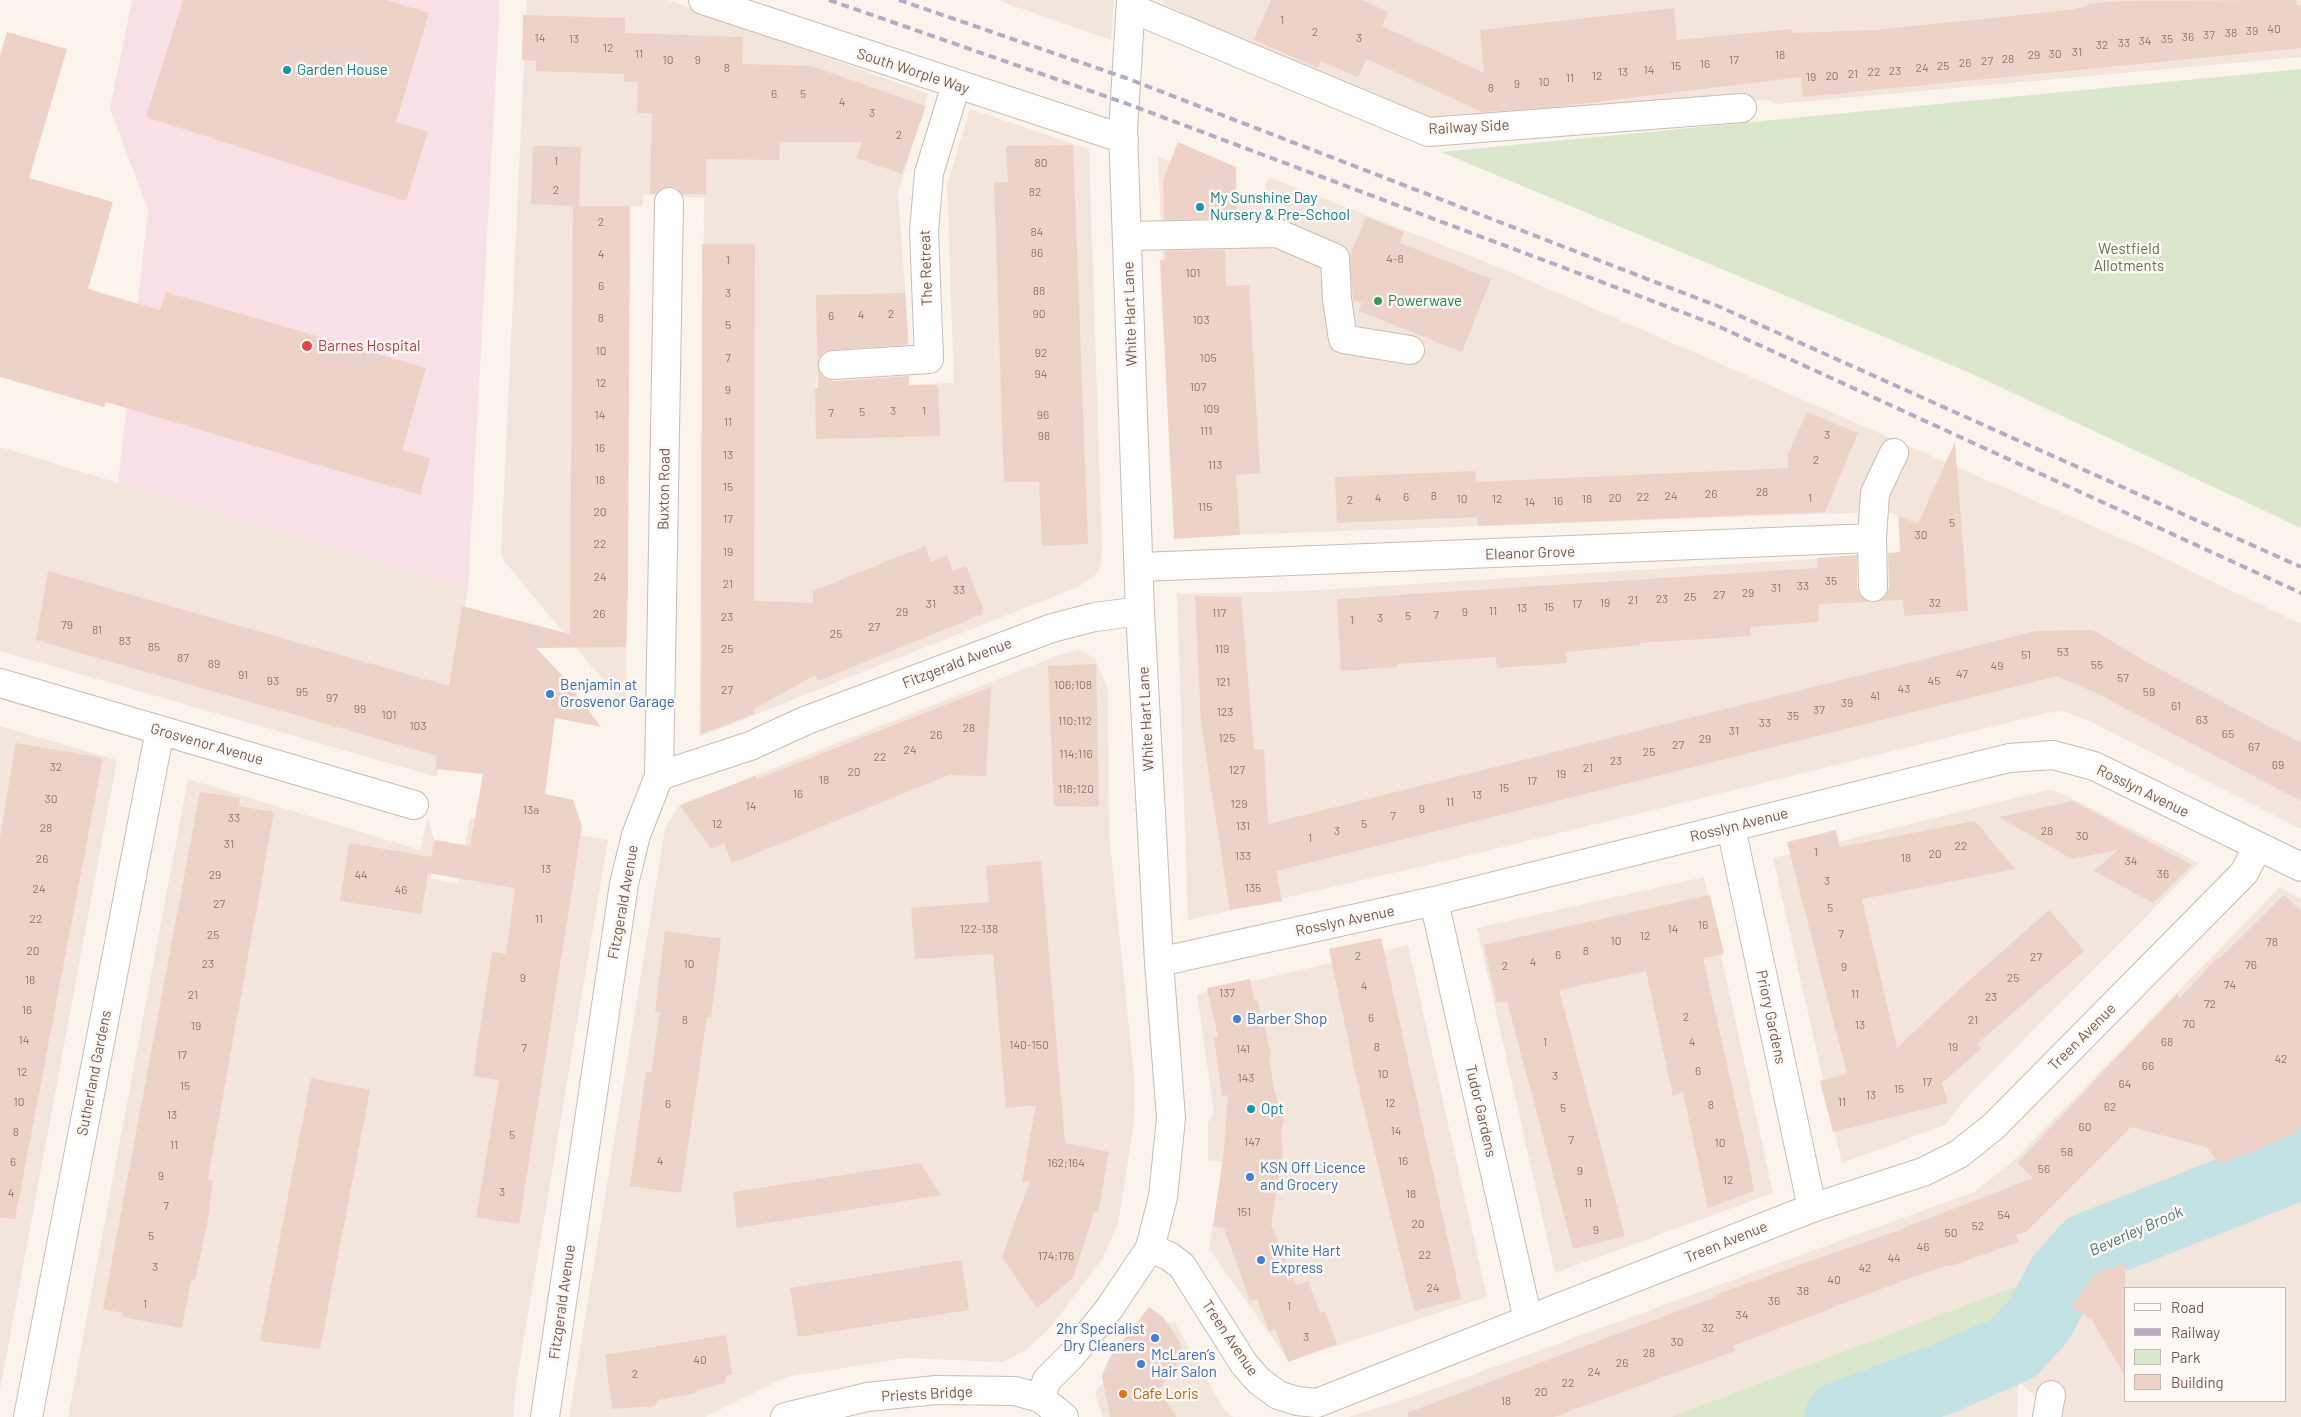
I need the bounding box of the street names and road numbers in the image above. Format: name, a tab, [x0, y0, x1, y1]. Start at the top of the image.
street label: South Worple Way	[854, 44, 972, 98]
street label: Railway Side	[1428, 116, 1510, 138]
street label: The Retreat	[916, 230, 936, 306]
street label: White Hart Lane	[1119, 261, 1141, 367]
street label: Buxton Road	[654, 448, 674, 530]
street label: Eleanor Grove	[1485, 542, 1575, 564]
street label: Fitzgerald Avenue	[900, 634, 1014, 692]
street label: White Hart Lane	[1134, 666, 1158, 772]
street label: Grosvenor Avenue	[148, 719, 266, 769]
street label: Rosslyn Avenue	[2094, 761, 2192, 821]
street label: Rosslyn Avenue	[1688, 804, 1790, 846]
street label: Fitzgerald Avenue	[604, 843, 642, 961]
street label: Rosslyn Avenue	[1294, 902, 1396, 940]
street label: Priory Gardens	[1752, 968, 1790, 1066]
street label: Treen Avenue	[2045, 1000, 2119, 1074]
street label: Sutherland Gardens	[73, 1009, 115, 1137]
street label: Tudor Gardens	[1462, 1063, 1500, 1159]
street label: Treen Avenue	[1682, 1217, 1770, 1267]
street label: Fitzgerald Avenue	[545, 1243, 579, 1361]
street label: Treen Avenue	[1198, 1297, 1262, 1379]
street label: Priests Bridge	[881, 1383, 973, 1405]

